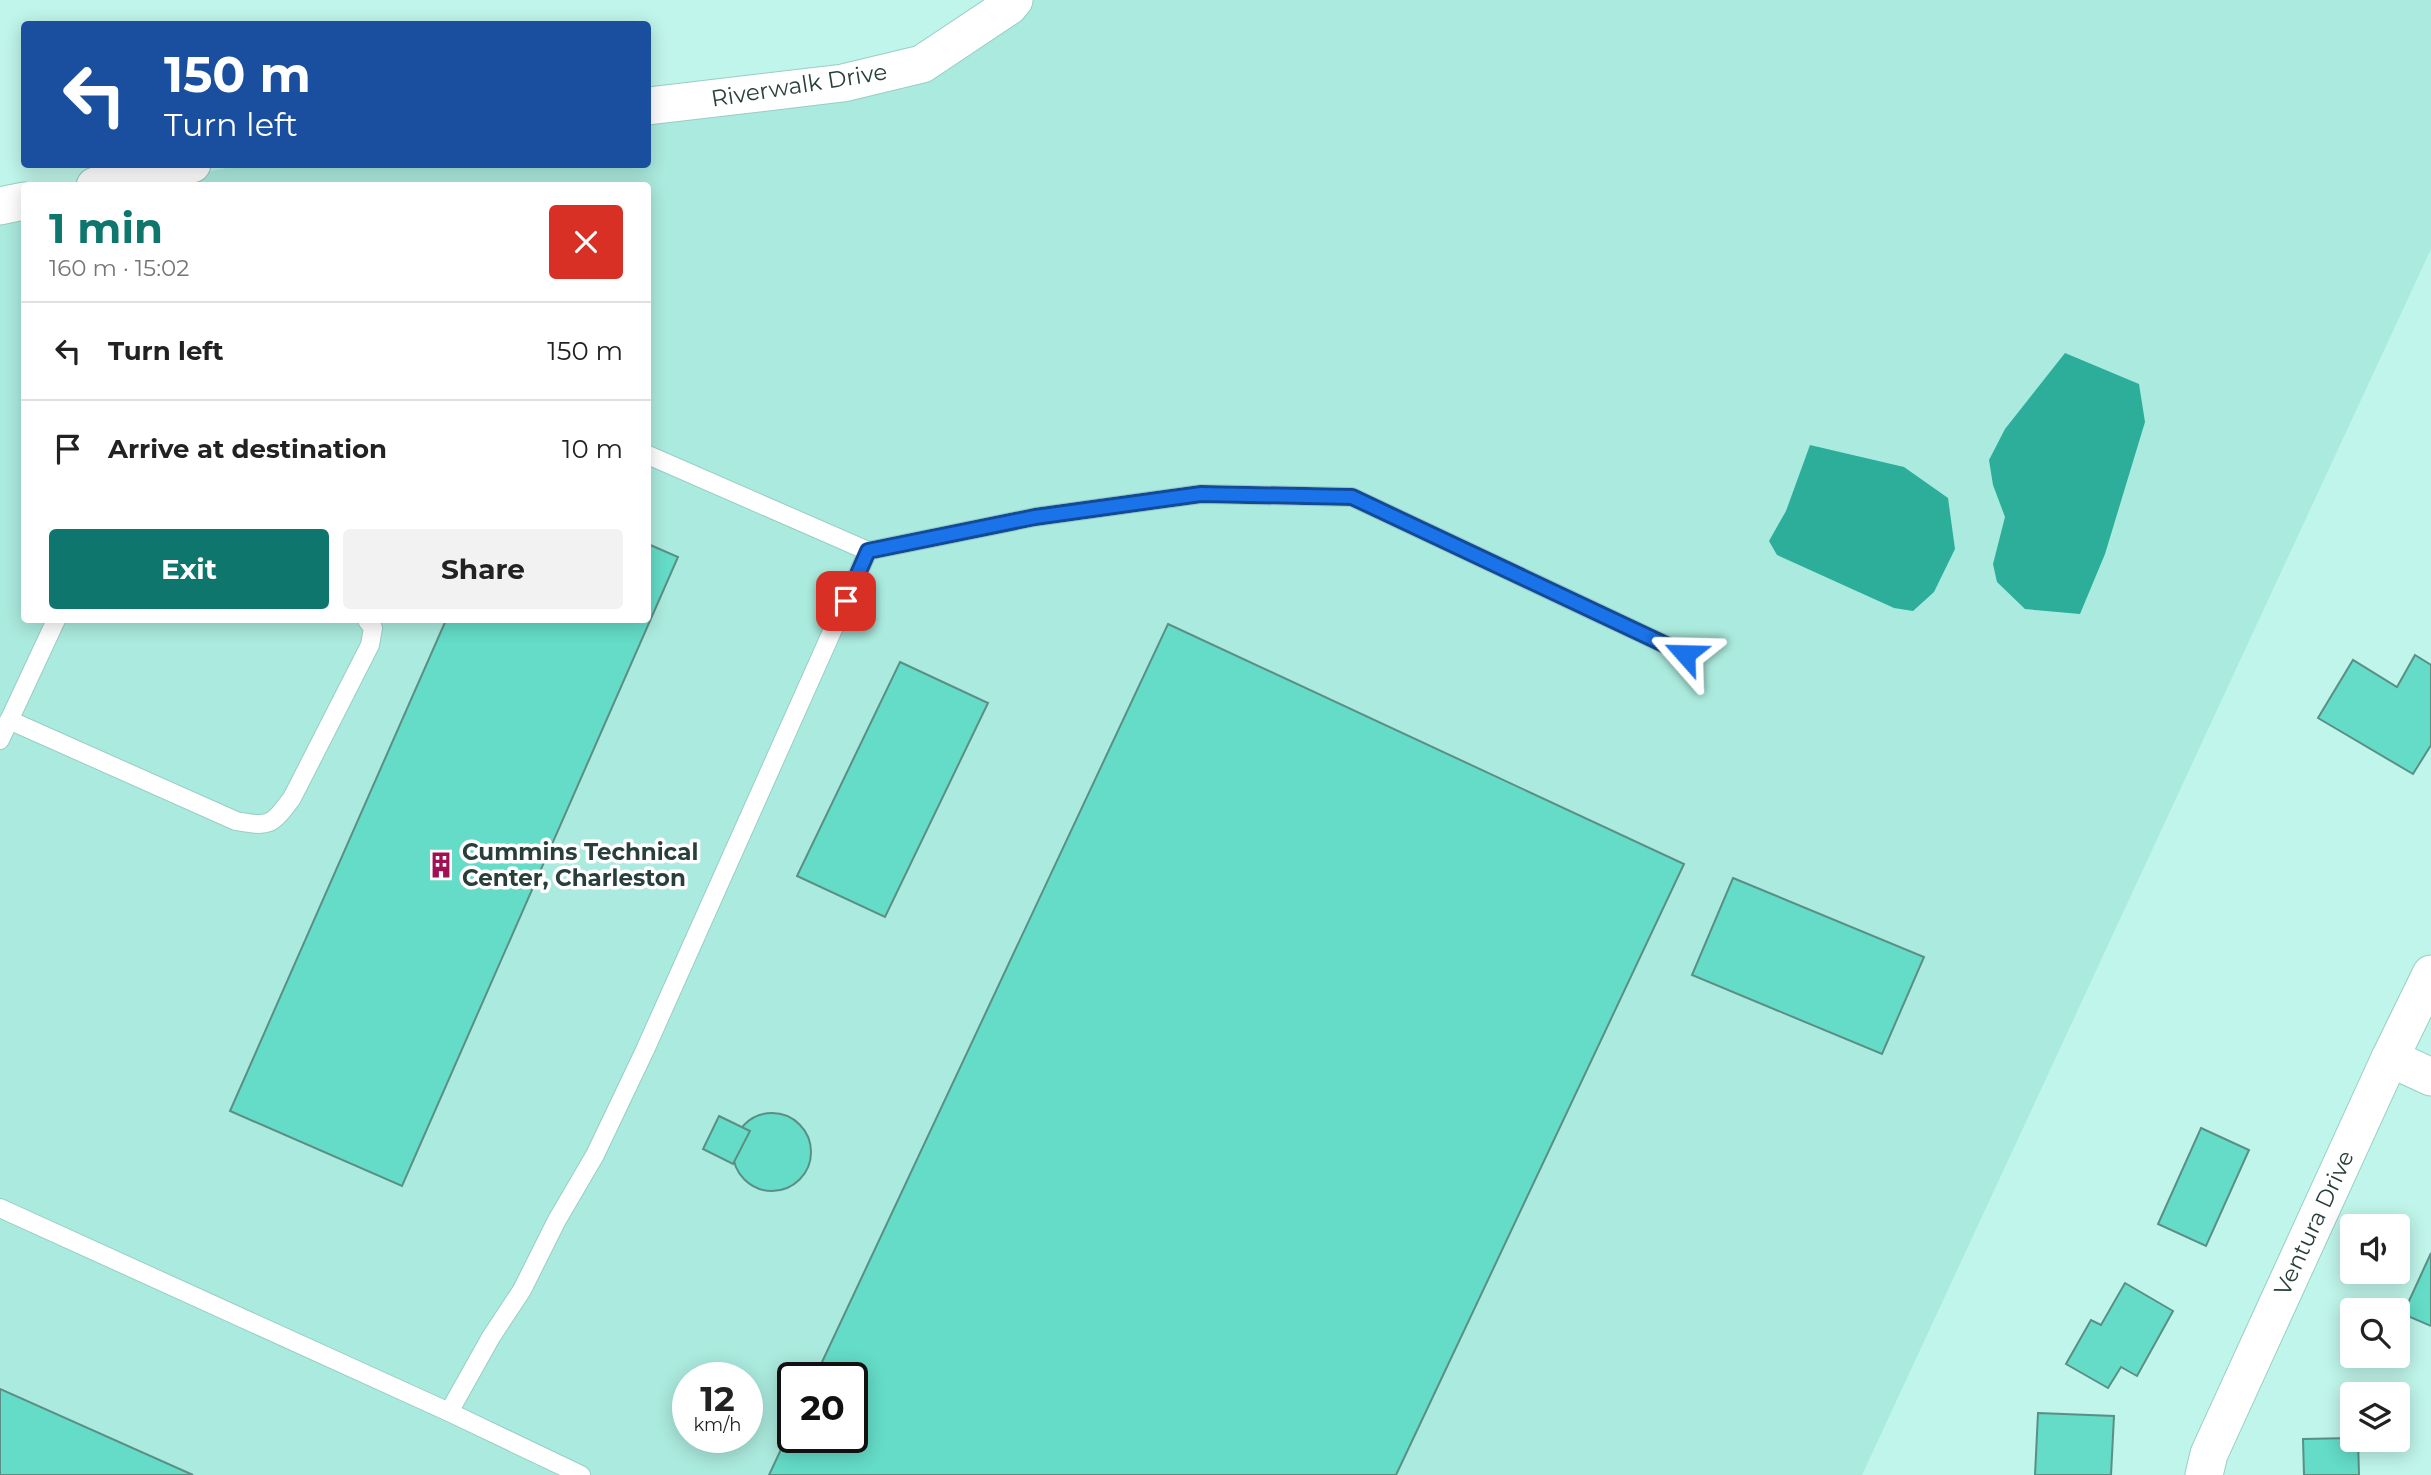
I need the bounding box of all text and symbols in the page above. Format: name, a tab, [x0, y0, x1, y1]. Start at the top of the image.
text: 150 m	[164, 45, 311, 104]
icon: left	[49, 49, 140, 140]
street label: Riverwalk Drive	[709, 57, 889, 113]
text: Turn left	[164, 105, 298, 144]
text: 1 min	[49, 202, 163, 254]
button: close	[549, 205, 623, 279]
text: 160 m · 15:02	[49, 254, 189, 282]
icon: left	[49, 332, 87, 370]
text: Turn left	[108, 335, 224, 367]
text: 150 m	[547, 335, 623, 367]
icon: arrive	[49, 430, 87, 468]
text: Arrive at destination	[108, 433, 387, 465]
text: 10 m	[562, 433, 623, 465]
button: Exit	[49, 529, 329, 609]
button: Share	[343, 529, 623, 609]
pin	[816, 571, 876, 631]
icon: arrive	[827, 582, 865, 620]
position arrow	[1648, 617, 1722, 691]
place label: Cummins Technical Center, Charleston	[462, 838, 698, 892]
building icon: Cummins Technical Center, Charleston	[426, 850, 456, 880]
street label: Ventura Drive	[2268, 1146, 2360, 1300]
map controls	[2340, 1214, 2410, 1452]
button: sound	[2340, 1214, 2410, 1284]
button: search	[2340, 1298, 2410, 1368]
speed limit sign: 20	[777, 1362, 868, 1453]
text: 12	[700, 1377, 735, 1420]
button: layers	[2340, 1382, 2410, 1452]
text: km/h	[693, 1414, 742, 1436]

